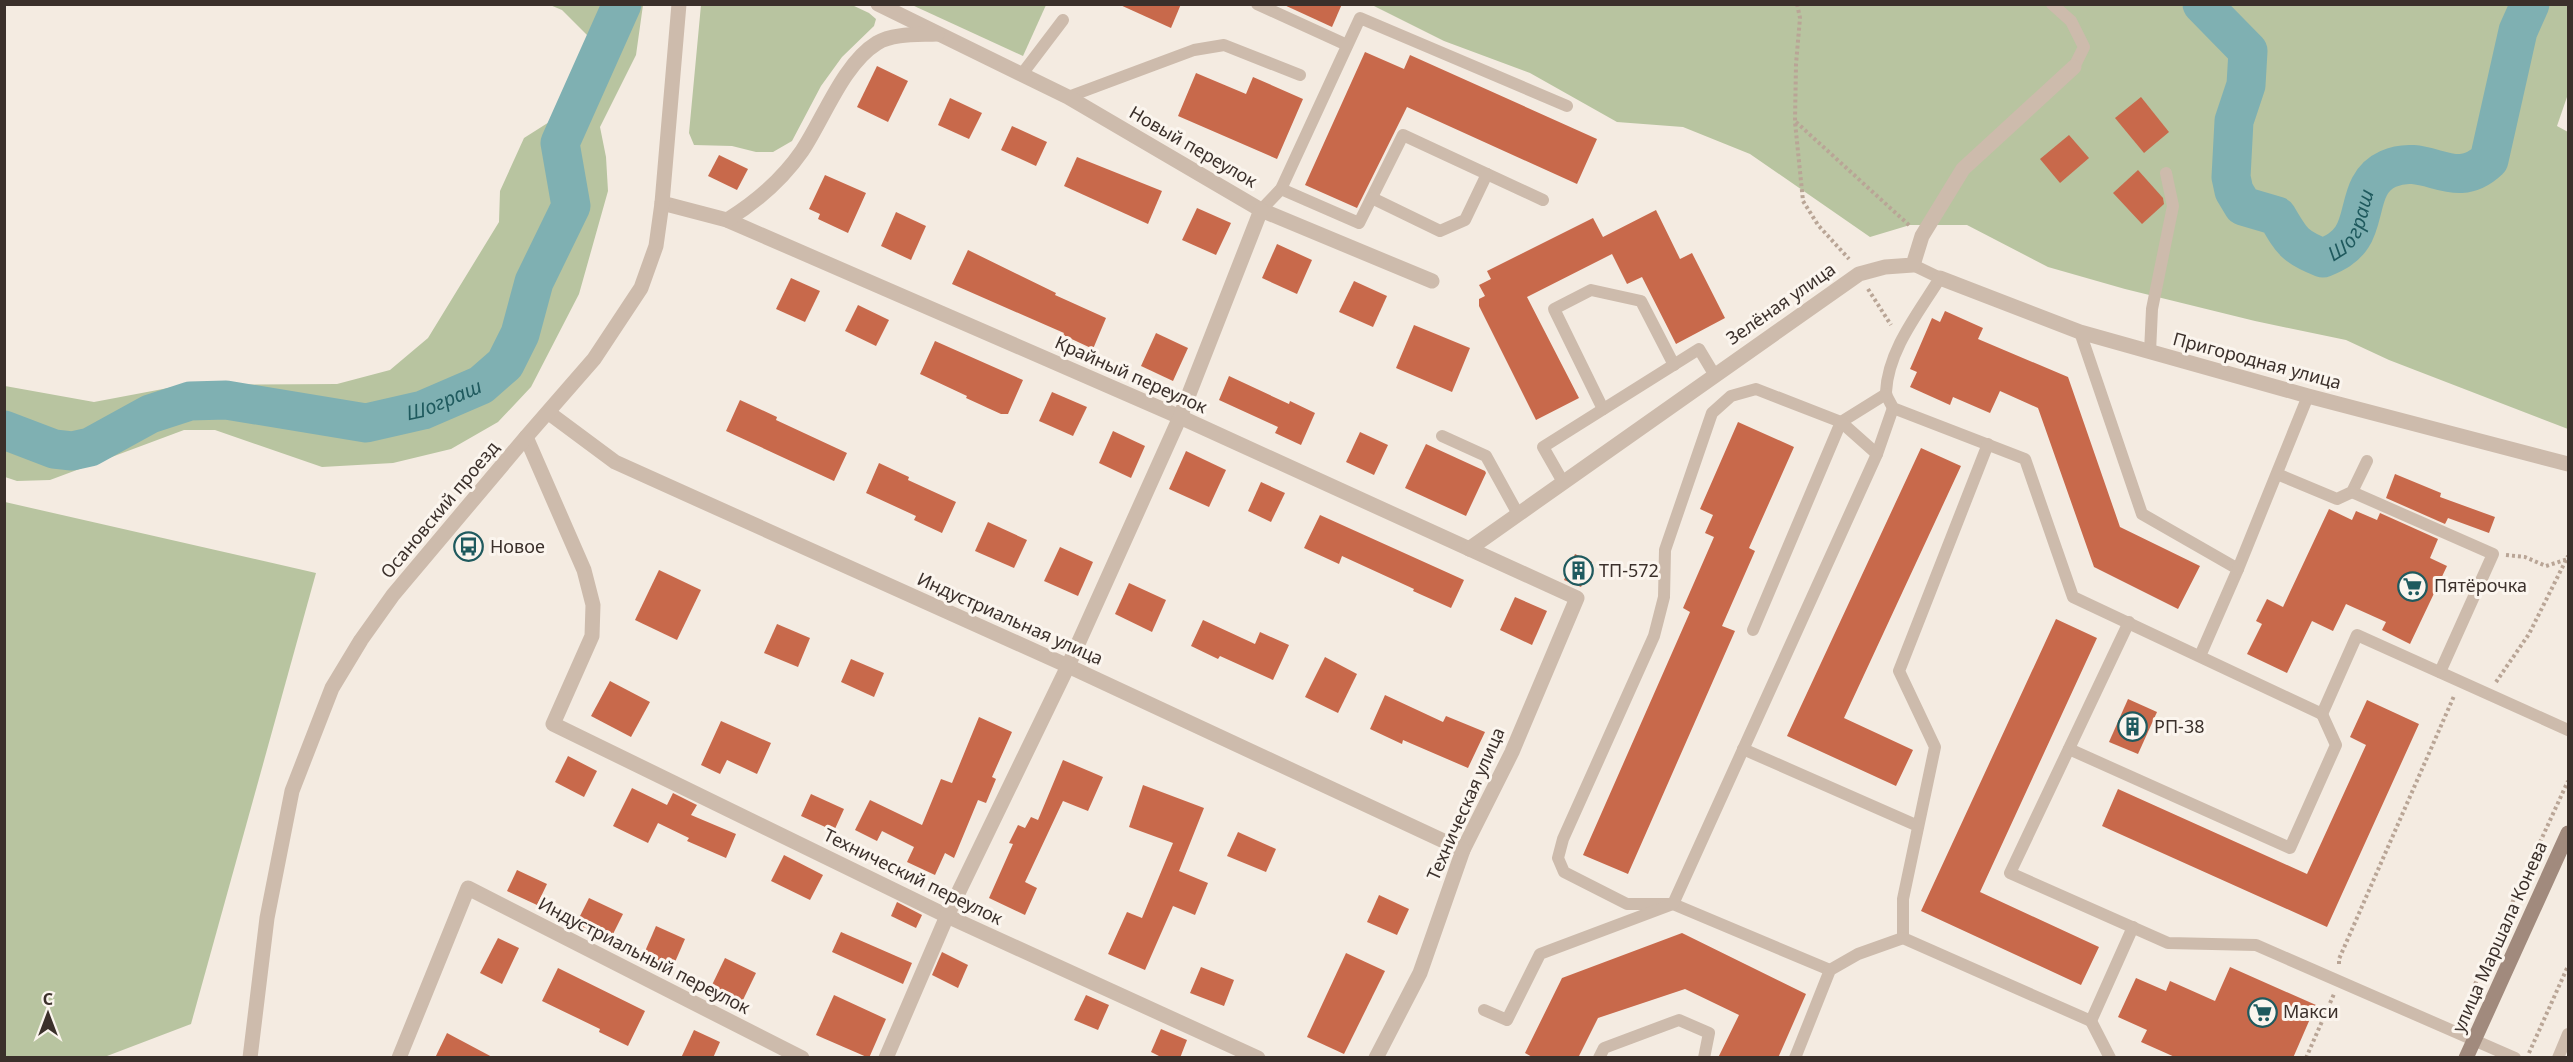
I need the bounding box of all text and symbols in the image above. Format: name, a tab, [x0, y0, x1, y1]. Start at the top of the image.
street label: Новый переулок	[1125, 100, 1262, 193]
water label: Шограш	[2322, 186, 2380, 267]
street label: Зелёная улица	[1721, 257, 1840, 350]
street label: Пригородная улица	[2170, 326, 2344, 394]
street label: Крайный переулок	[1052, 330, 1212, 419]
water label: Шограш	[404, 372, 486, 426]
street label: Осановский проезд	[375, 436, 504, 583]
bus stop icon: Новое	[453, 531, 485, 563]
place label: Новое	[490, 534, 545, 558]
building icon: ТП-572	[1562, 555, 1594, 587]
place label: ТП-572	[1599, 558, 1659, 582]
street label: Индустриальная улица	[914, 566, 1107, 670]
supermarket icon: Пятёрочка	[2397, 570, 2429, 602]
place label: Пятёрочка	[2434, 573, 2527, 597]
building icon: РП-38	[2117, 711, 2149, 743]
place label: РП-38	[2154, 714, 2204, 738]
street label: Техническая улица	[1421, 723, 1510, 884]
street label: Технический переулок	[820, 822, 1007, 930]
street label: улица Маршала Конева	[2446, 837, 2552, 1036]
street label: Индустриальный переулок	[534, 891, 755, 1019]
north arrow	[18, 984, 78, 1044]
text: С	[43, 988, 53, 1010]
supermarket icon: Макси	[2246, 996, 2278, 1028]
place label: Макси	[2283, 999, 2339, 1023]

